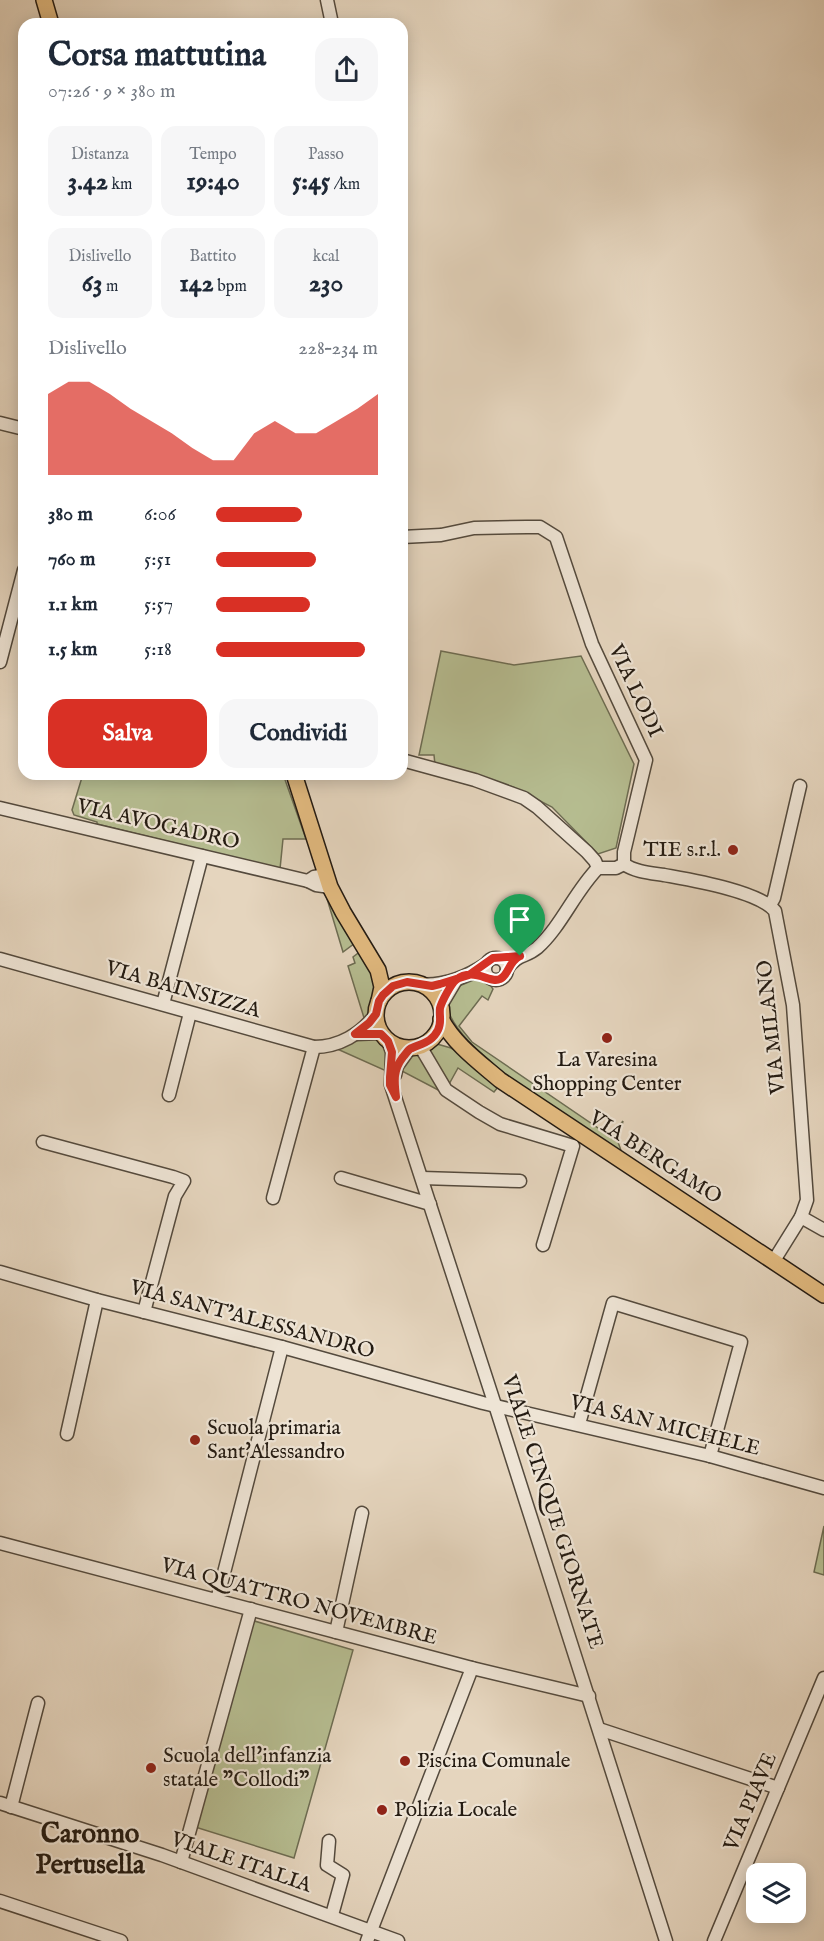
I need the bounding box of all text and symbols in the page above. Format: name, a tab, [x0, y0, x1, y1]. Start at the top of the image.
text: Corsa mattutina	[48, 35, 266, 77]
button: share	[315, 38, 378, 101]
text: 07:26 · 9 × 380 m	[48, 79, 175, 104]
text: Distanza	[71, 145, 129, 165]
text: Tempo	[189, 145, 237, 165]
text: Passo	[308, 145, 344, 165]
text: 3.42	[68, 165, 108, 198]
text: 19:40	[186, 165, 240, 198]
text: 5:45	[292, 165, 330, 198]
text: km	[108, 175, 132, 195]
text: /km	[330, 175, 360, 195]
text: Dislivello	[69, 247, 131, 267]
text: Battito	[190, 247, 236, 267]
text: kcal	[313, 247, 339, 267]
text: 63	[82, 267, 102, 300]
text: 142	[179, 267, 214, 300]
text: 230	[309, 267, 343, 300]
text: m	[102, 277, 118, 297]
text: bpm	[214, 277, 247, 297]
text: Dislivello	[48, 336, 127, 361]
text: 228–234 m	[298, 336, 378, 361]
text: 380 m	[48, 502, 93, 527]
text: 6:06	[144, 502, 176, 527]
text: 760 m	[48, 547, 95, 572]
text: 5:51	[144, 547, 171, 572]
text: 1.1 km	[48, 592, 98, 617]
text: 5:57	[144, 592, 173, 617]
text: 1.5 km	[48, 637, 98, 662]
text: 5:18	[144, 637, 172, 662]
street label: VIA LODI	[601, 639, 668, 742]
button: Salva	[48, 699, 207, 768]
button: Condividi	[219, 699, 378, 768]
street label: VIA AVOGADRO	[73, 793, 242, 857]
place label: TIE s.r.l.	[643, 837, 721, 864]
marker: TIE s.r.l.	[726, 843, 740, 857]
pin	[494, 894, 545, 956]
icon: arrive	[503, 903, 536, 936]
street label: VIA BAINSIZZA	[101, 955, 264, 1025]
street label: VIA MILANO	[752, 959, 793, 1096]
marker: La Varesina Shopping Center	[600, 1031, 614, 1045]
place label: La Varesina Shopping Center	[533, 1047, 682, 1098]
street label: VIA BERGAMO	[583, 1104, 727, 1211]
street label: VIA SANT'ALESSANDRO	[126, 1274, 377, 1366]
street label: VIALE CINQUE GIORNATE	[495, 1371, 609, 1652]
street label: VIA SAN MICHELE	[566, 1389, 763, 1463]
place label: Scuola primaria Sant'Alessandro	[207, 1415, 345, 1466]
marker: Scuola primaria Sant'Alessandro	[188, 1433, 202, 1447]
street label: VIA QUATTRO NOVEMBRE	[157, 1552, 440, 1652]
place label: Scuola dell'infanzia statale "Collodi"	[163, 1743, 332, 1794]
place label: Piscina Comunale	[417, 1748, 571, 1775]
street label: VIA PIAVE	[718, 1749, 784, 1856]
marker: Piscina Comunale	[398, 1754, 412, 1768]
marker: Scuola dell'infanzia statale "Collodi"	[144, 1761, 158, 1775]
place label: Polizia Locale	[394, 1797, 518, 1824]
marker: Polizia Locale	[375, 1803, 389, 1817]
district label: Caronno Pertusella	[35, 1818, 146, 1883]
street label: VIALE ITALIA	[166, 1826, 316, 1900]
map controls	[746, 1863, 806, 1923]
button: layers	[746, 1863, 806, 1923]

